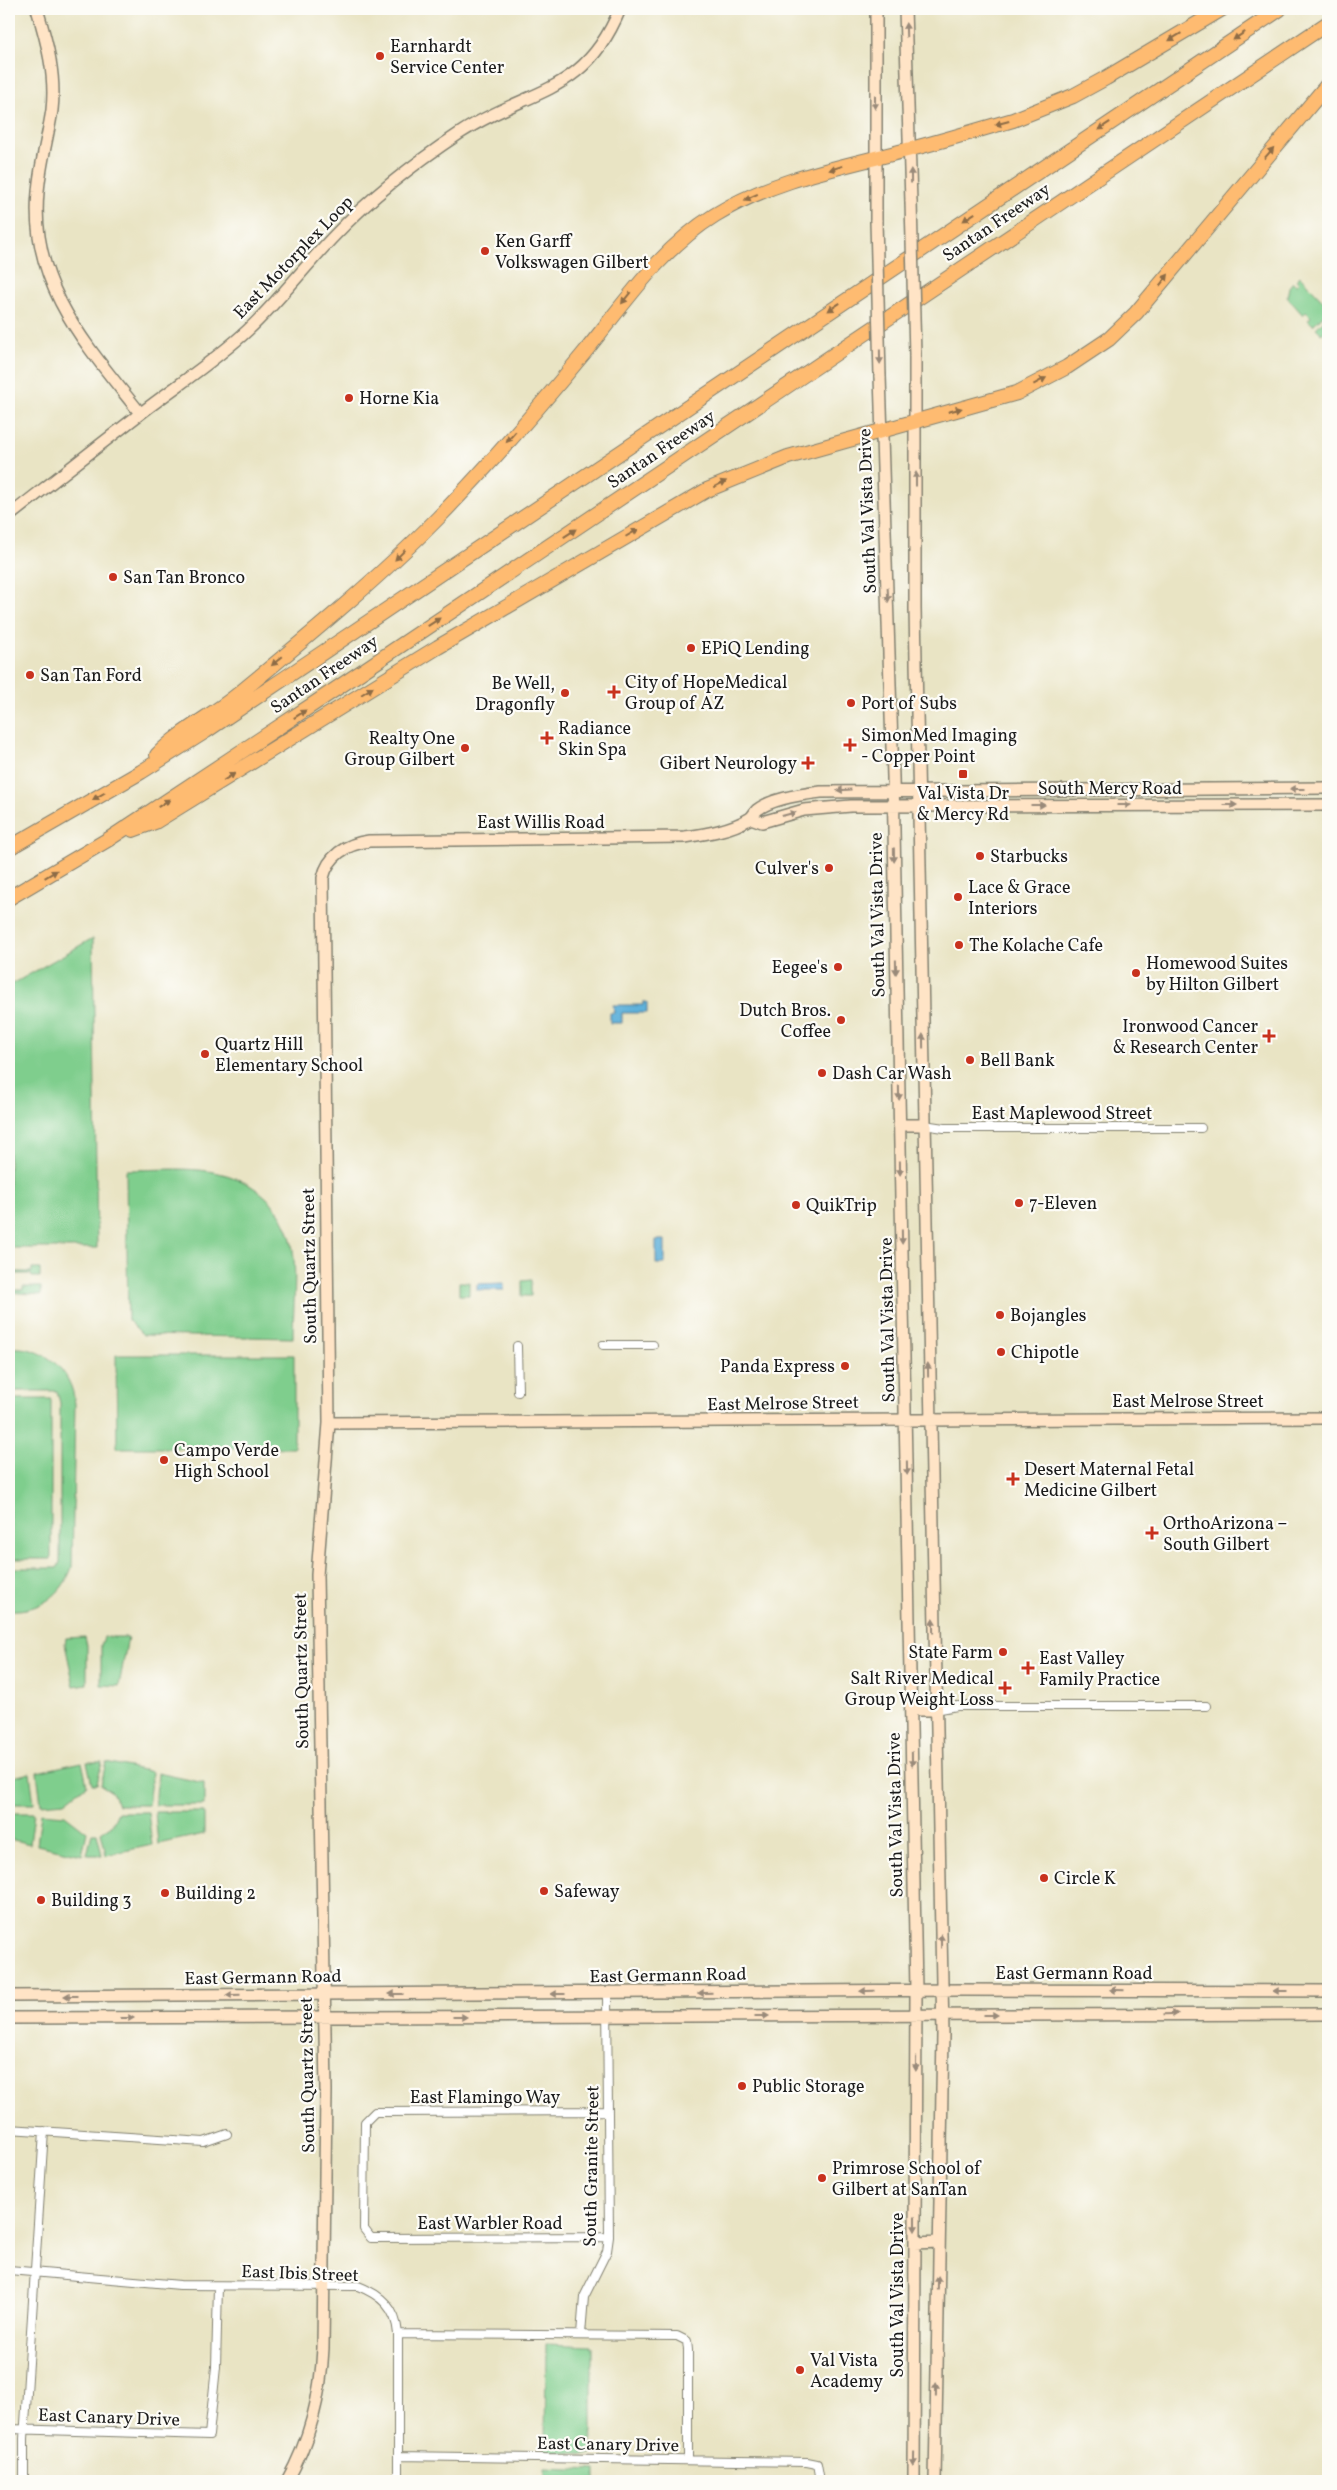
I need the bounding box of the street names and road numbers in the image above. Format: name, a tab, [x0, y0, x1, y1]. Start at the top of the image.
street label: Santan Freeway	[938, 178, 1056, 269]
street label: East Motorplex Loop	[228, 191, 360, 325]
street label: Santan Freeway	[603, 405, 721, 496]
street label: South Val Vista Drive	[853, 428, 884, 594]
street label: Santan Freeway	[266, 630, 384, 721]
street label: South Mercy Road	[1038, 777, 1182, 802]
street label: East Willis Road	[477, 811, 605, 836]
street label: South Val Vista Drive	[865, 832, 892, 998]
street label: East Maplewood Street	[972, 1102, 1152, 1127]
street label: South Quartz Street	[297, 1188, 324, 1344]
street label: South Val Vista Drive	[875, 1237, 902, 1403]
street label: East Melrose Street	[1112, 1390, 1264, 1415]
street label: East Melrose Street	[707, 1391, 859, 1418]
street label: South Quartz Street	[289, 1593, 316, 1749]
street label: South Val Vista Drive	[883, 1732, 910, 1898]
street label: East Germann Road	[995, 1962, 1153, 1987]
street label: East Germann Road	[589, 1963, 747, 1990]
street label: East Germann Road	[184, 1965, 342, 1992]
street label: South Quartz Street	[295, 1997, 322, 2153]
street label: South Granite Street	[579, 2085, 606, 2247]
street label: East Flamingo Way	[410, 2086, 561, 2111]
street label: East Warbler Road	[417, 2212, 563, 2237]
street label: South Val Vista Drive	[886, 2212, 911, 2378]
street label: East Ibis Street	[241, 2260, 359, 2289]
street label: East Canary Drive	[37, 2404, 180, 2433]
street label: East Canary Drive	[537, 2432, 679, 2459]

